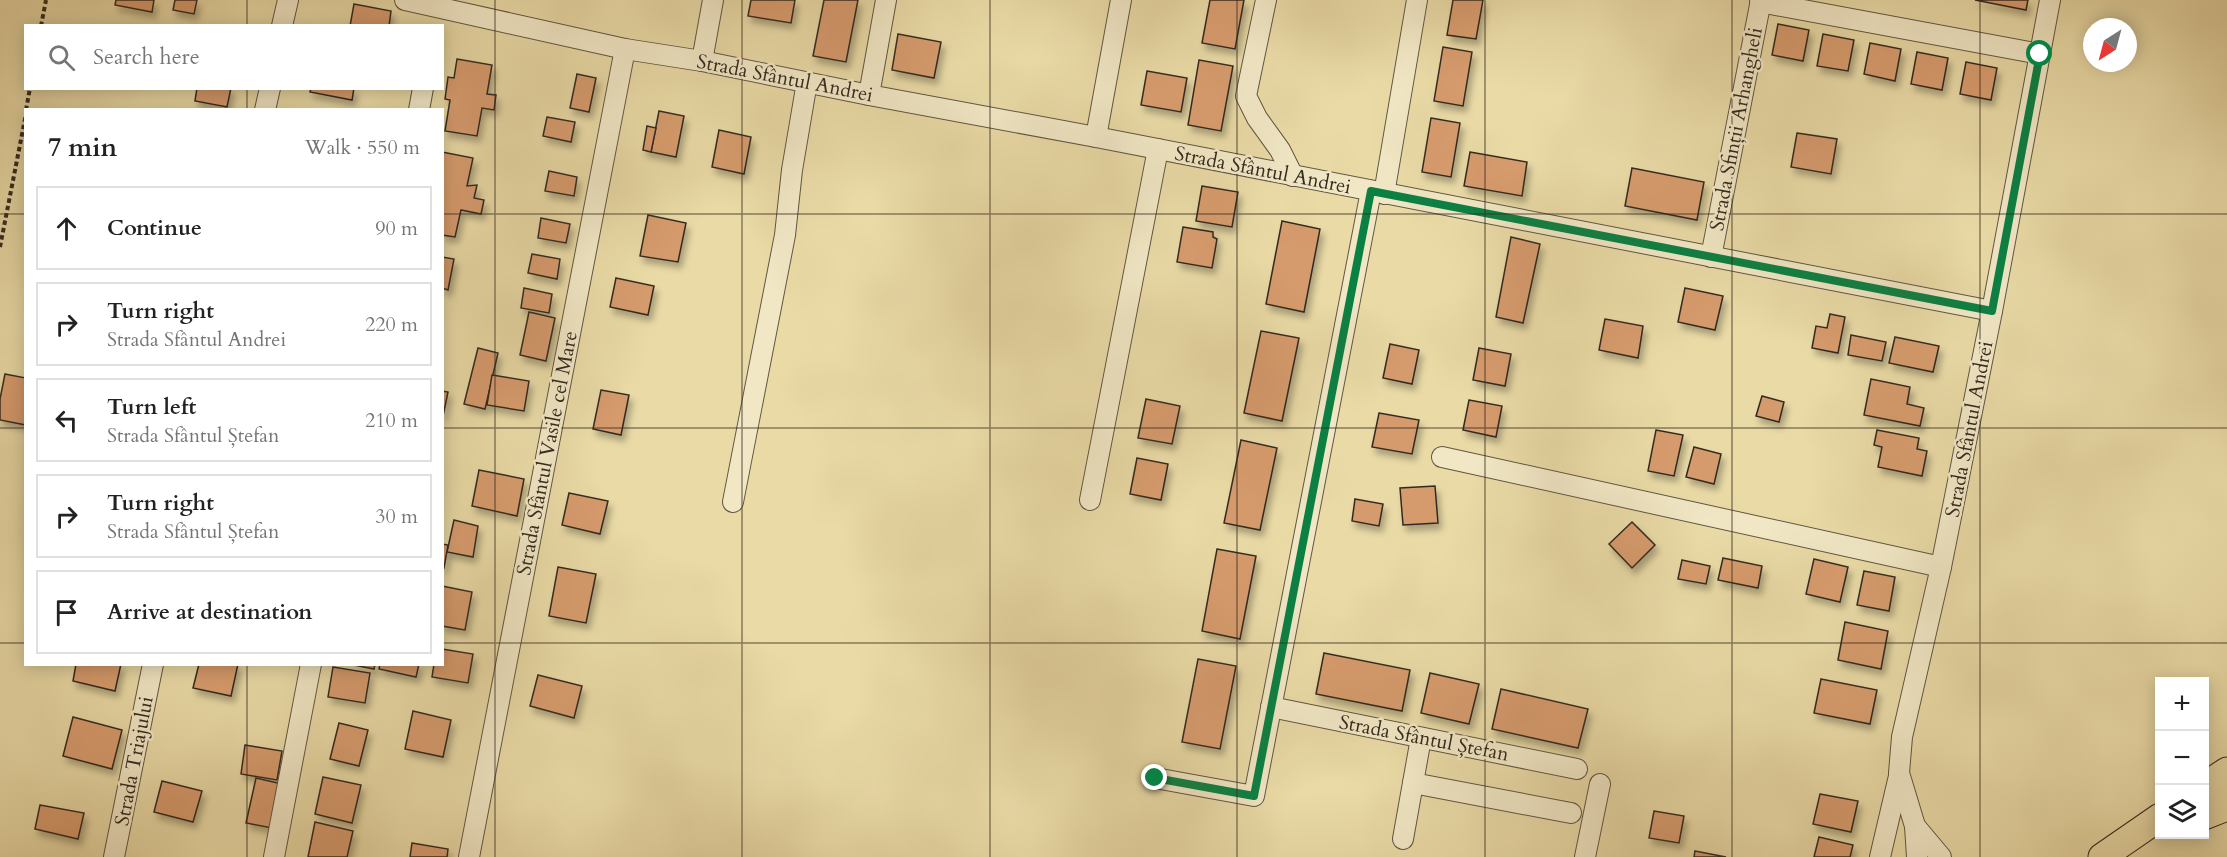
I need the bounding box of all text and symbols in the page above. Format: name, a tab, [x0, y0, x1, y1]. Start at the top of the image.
north arrow	[2083, 18, 2137, 72]
search box	[24, 24, 444, 90]
street label: Strada Sfinții Arhangheli	[1703, 24, 1769, 233]
route start	[2026, 40, 2052, 66]
icon: search	[45, 41, 78, 74]
text: Search here	[93, 42, 200, 72]
street label: Strada Sfântul Andrei	[695, 48, 876, 108]
text: 7 min	[48, 130, 117, 165]
text: Walk · 550 m	[305, 134, 420, 161]
street label: Strada Sfântul Andrei	[1173, 140, 1354, 200]
icon: ahead	[50, 212, 83, 245]
text: Continue	[107, 213, 202, 243]
text: 90 m	[375, 215, 418, 242]
text: Turn right	[107, 296, 214, 326]
icon: right	[50, 308, 83, 341]
text: 220 m	[365, 311, 418, 338]
text: Strada Sfântul Andrei	[107, 326, 286, 353]
street label: Strada Sfântul Vasile cel Mare	[510, 328, 584, 578]
street label: Strada Sfântul Andrei	[1939, 338, 1999, 519]
text: Turn left	[107, 392, 196, 422]
icon: left	[50, 404, 83, 437]
text: 210 m	[365, 407, 418, 434]
text: Strada Sfântul Ștefan	[107, 422, 279, 449]
text: Turn right	[107, 488, 214, 518]
icon: right	[50, 500, 83, 533]
text: 30 m	[375, 503, 418, 530]
text: Strada Sfântul Ștefan	[107, 518, 279, 545]
icon: arrive	[50, 596, 83, 629]
text: Arrive at destination	[107, 597, 312, 627]
map controls	[2155, 677, 2209, 839]
button: +	[2155, 677, 2209, 731]
street label: Strada Triajului	[108, 694, 160, 828]
street label: Strada Sfântul Ștefan	[1337, 708, 1512, 768]
button: −	[2155, 731, 2209, 785]
route end	[1141, 764, 1167, 790]
button: layers	[2155, 785, 2209, 839]

